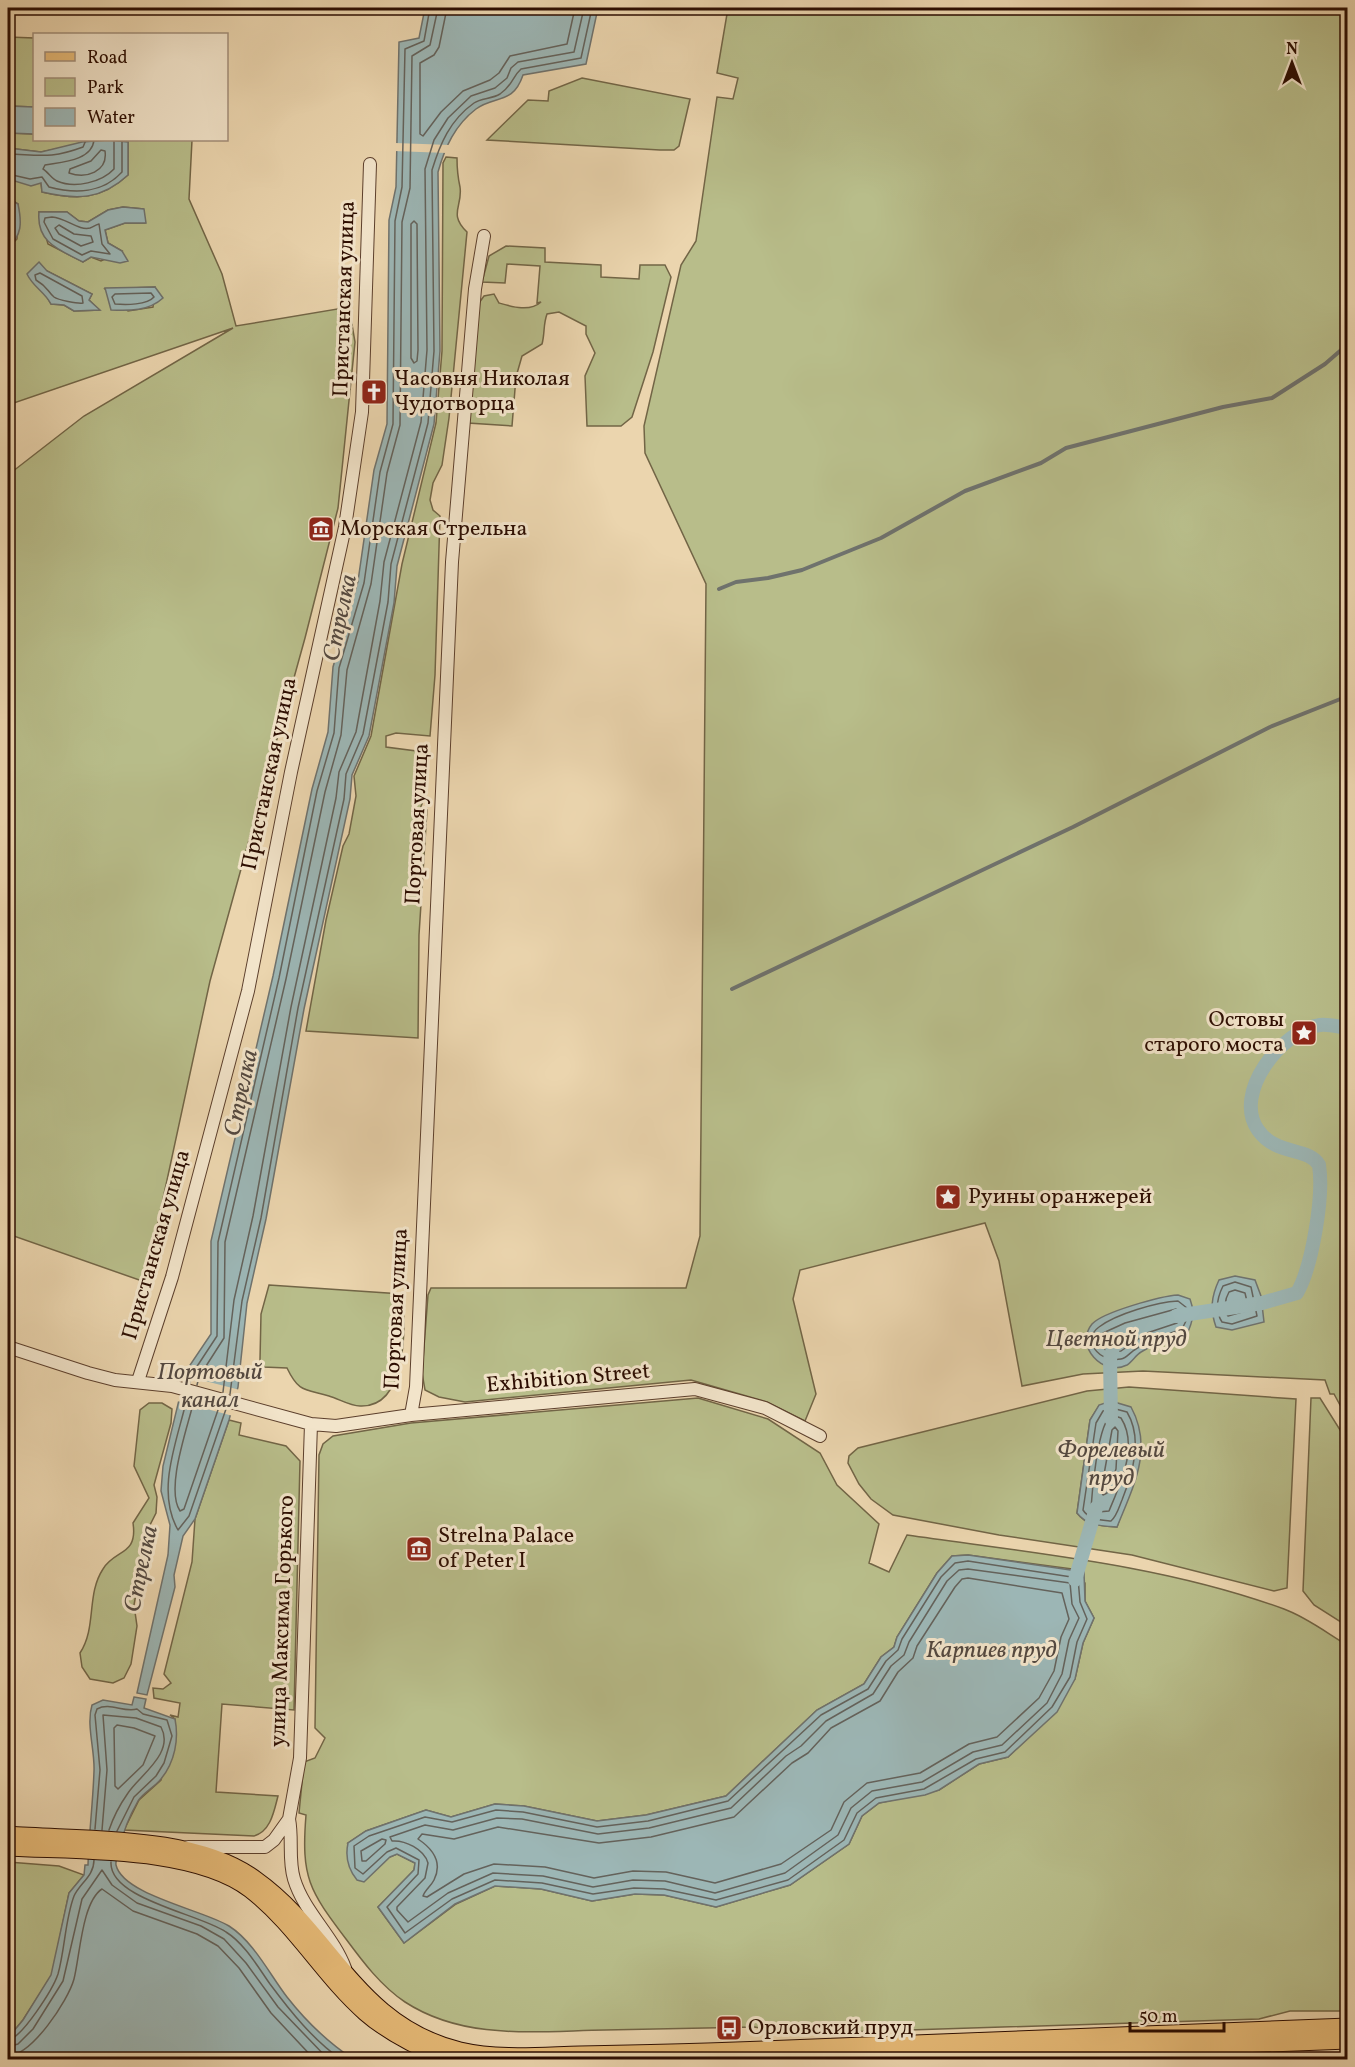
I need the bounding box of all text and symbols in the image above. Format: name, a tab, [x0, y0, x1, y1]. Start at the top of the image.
legend	[33, 33, 228, 141]
north arrow	[1262, 33, 1322, 93]
text: N	[1286, 39, 1298, 61]
text: Road	[87, 46, 128, 71]
text: Park	[87, 76, 124, 101]
text: Water	[87, 106, 135, 131]
street label: Пристанская улица	[326, 200, 364, 398]
place label: Часовня Николая Чудотворца	[394, 364, 570, 420]
church icon: Часовня Николая Чудотворца	[359, 377, 389, 407]
museum icon: Морская Стрельна	[306, 514, 336, 544]
place label: Морская Стрельна	[340, 514, 527, 545]
water label: Стрелка	[315, 571, 367, 665]
street label: Пристанская улица	[234, 675, 306, 873]
street label: Портовая улица	[398, 742, 438, 906]
place label: Остовы старого моста	[1144, 1005, 1284, 1061]
place icon: Остовы старого моста	[1289, 1018, 1319, 1048]
water label: Стрелка	[216, 1046, 268, 1140]
street label: Пристанская улица	[115, 1146, 199, 1344]
place icon: Руины оранжерей	[933, 1182, 963, 1212]
place label: Руины оранжерей	[968, 1182, 1152, 1213]
street label: Портовая улица	[377, 1227, 417, 1391]
water label: Цветной пруд	[1046, 1323, 1187, 1357]
water label: Портовый канал	[157, 1356, 263, 1418]
street label: Exhibition Street	[485, 1356, 651, 1402]
water label: Форелевый пруд	[1057, 1434, 1165, 1496]
street label: улица Максима Горького	[263, 1494, 303, 1748]
place label: Strelna Palace of Peter I	[438, 1521, 574, 1577]
water label: Стрелка	[116, 1522, 168, 1616]
museum icon: Strelna Palace of Peter I	[404, 1534, 434, 1564]
water label: Карпиев пруд	[926, 1634, 1057, 1668]
scale bar	[1130, 1995, 1224, 2033]
text: 50 m	[1139, 2005, 1178, 2030]
bus stop icon: Орловский пруд	[714, 2013, 744, 2043]
place label: Орловский пруд	[748, 2013, 914, 2044]

